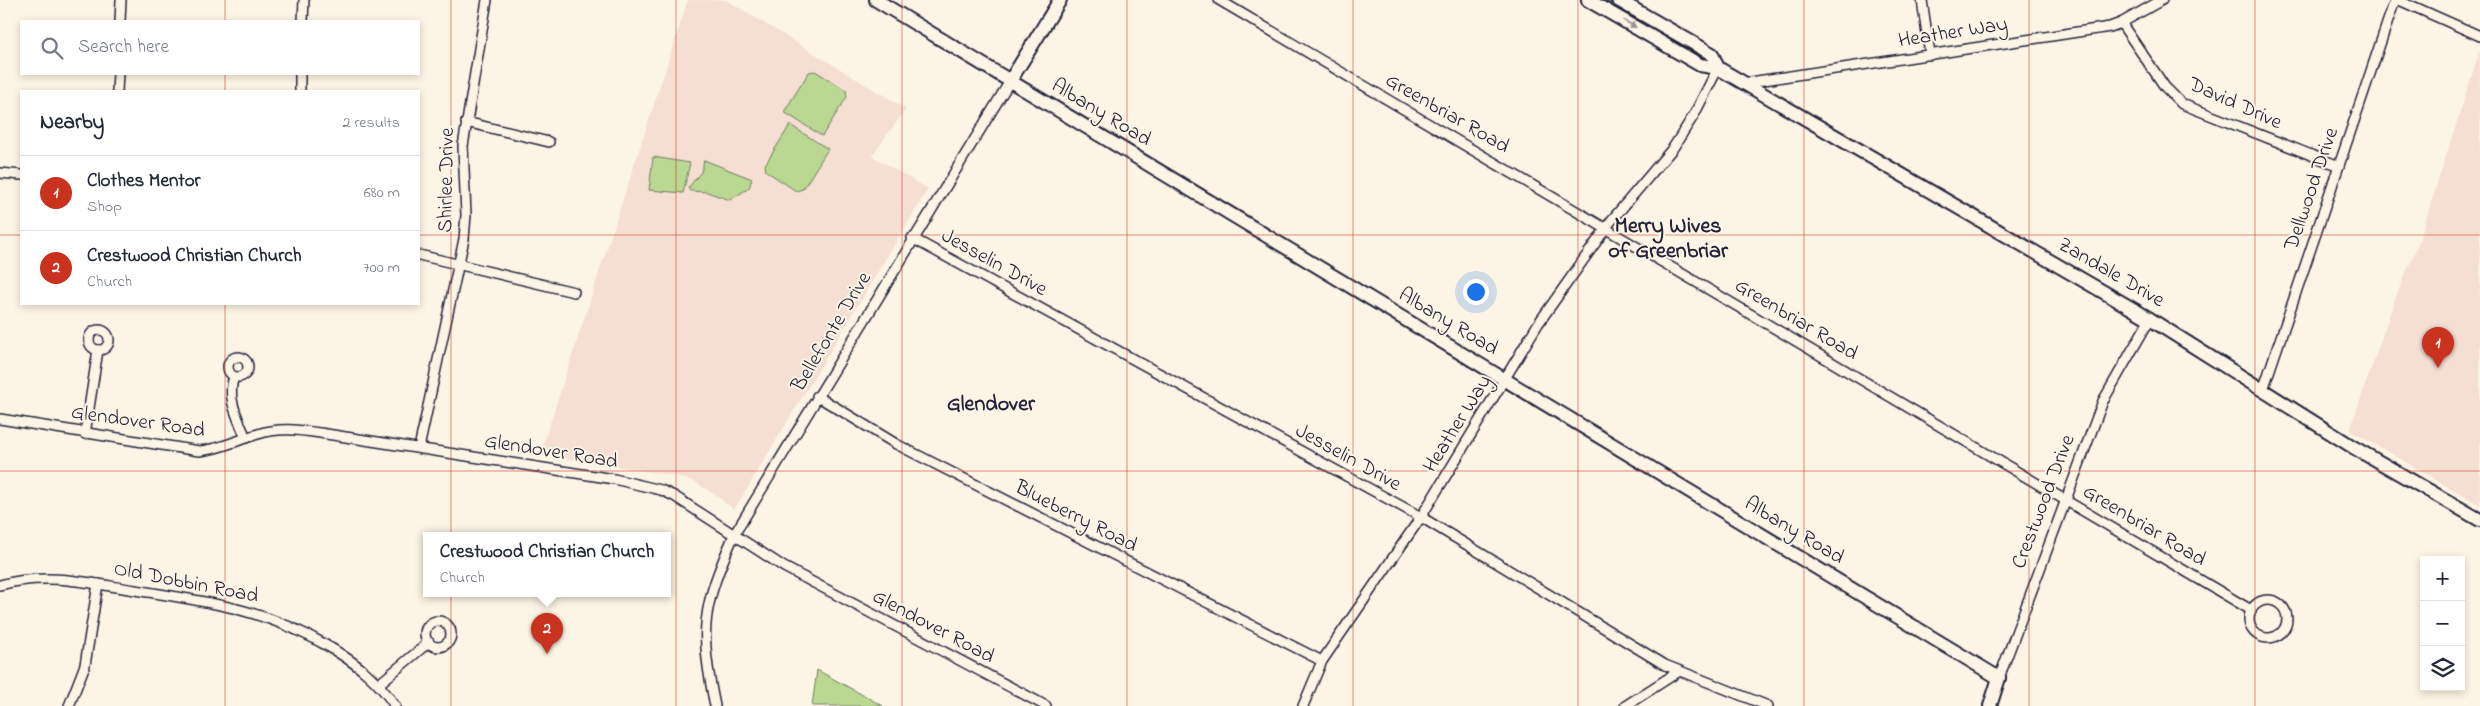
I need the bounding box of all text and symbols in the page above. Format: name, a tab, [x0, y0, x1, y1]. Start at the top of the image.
street label: Heather Way	[1896, 10, 2010, 58]
search box	[20, 20, 420, 75]
one-way arrow	[1623, 20, 1636, 29]
icon: search	[38, 34, 66, 62]
text: Search here	[78, 34, 169, 61]
street label: Greenbriar Road	[1379, 66, 1515, 162]
street label: David Drive	[2183, 70, 2287, 138]
street label: Albany Road	[1044, 71, 1157, 156]
text: Nearby	[40, 108, 104, 138]
text: 2 results	[342, 111, 400, 135]
street label: Dellwood Drive	[2277, 123, 2347, 255]
street label: Shirlee Drive	[431, 127, 463, 233]
text: Clothes Mentor	[87, 168, 200, 195]
text: 1	[53, 181, 59, 205]
text: 680 m	[364, 181, 400, 205]
text: Shop	[87, 195, 122, 219]
district label: Merry Wives of Greenbriar	[1608, 211, 1729, 268]
street label: Jesselin Drive	[935, 221, 1053, 305]
street label: Zandale Drive	[2052, 230, 2170, 316]
text: Crestwood Christian Church	[87, 243, 302, 270]
text: 2	[52, 256, 60, 280]
text: 700 m	[363, 256, 400, 280]
street label: Bellefonte Drive	[784, 266, 880, 399]
text: Church	[87, 270, 132, 294]
street label: Greenbriar Road	[1729, 271, 1863, 369]
your location	[1463, 279, 1489, 305]
street label: Albany Road	[1391, 280, 1504, 365]
pin: 1	[2422, 327, 2454, 368]
street label: Heather Way	[1416, 369, 1502, 480]
district label: Glendover	[947, 389, 1036, 421]
street label: Glendover Road	[69, 398, 207, 446]
street label: Jesselin Drive	[1289, 416, 1407, 500]
street label: Glendover Road	[482, 427, 620, 477]
street label: Crestwood Drive	[2005, 430, 2084, 573]
street label: Blueberry Road	[1008, 473, 1143, 563]
street label: Greenbriar Road	[2077, 477, 2211, 575]
street label: Albany Road	[1737, 489, 1850, 574]
popup	[423, 532, 671, 597]
text: Crestwood Christian Church	[440, 539, 654, 566]
street label: Old Dobbin Road	[111, 554, 261, 612]
map controls	[2420, 556, 2465, 691]
button: +	[2420, 556, 2465, 601]
text: Church	[440, 566, 485, 590]
street label: Glendover Road	[866, 582, 1000, 672]
button: −	[2420, 601, 2465, 646]
pin: 2	[531, 613, 563, 654]
button: layers	[2420, 646, 2465, 691]

